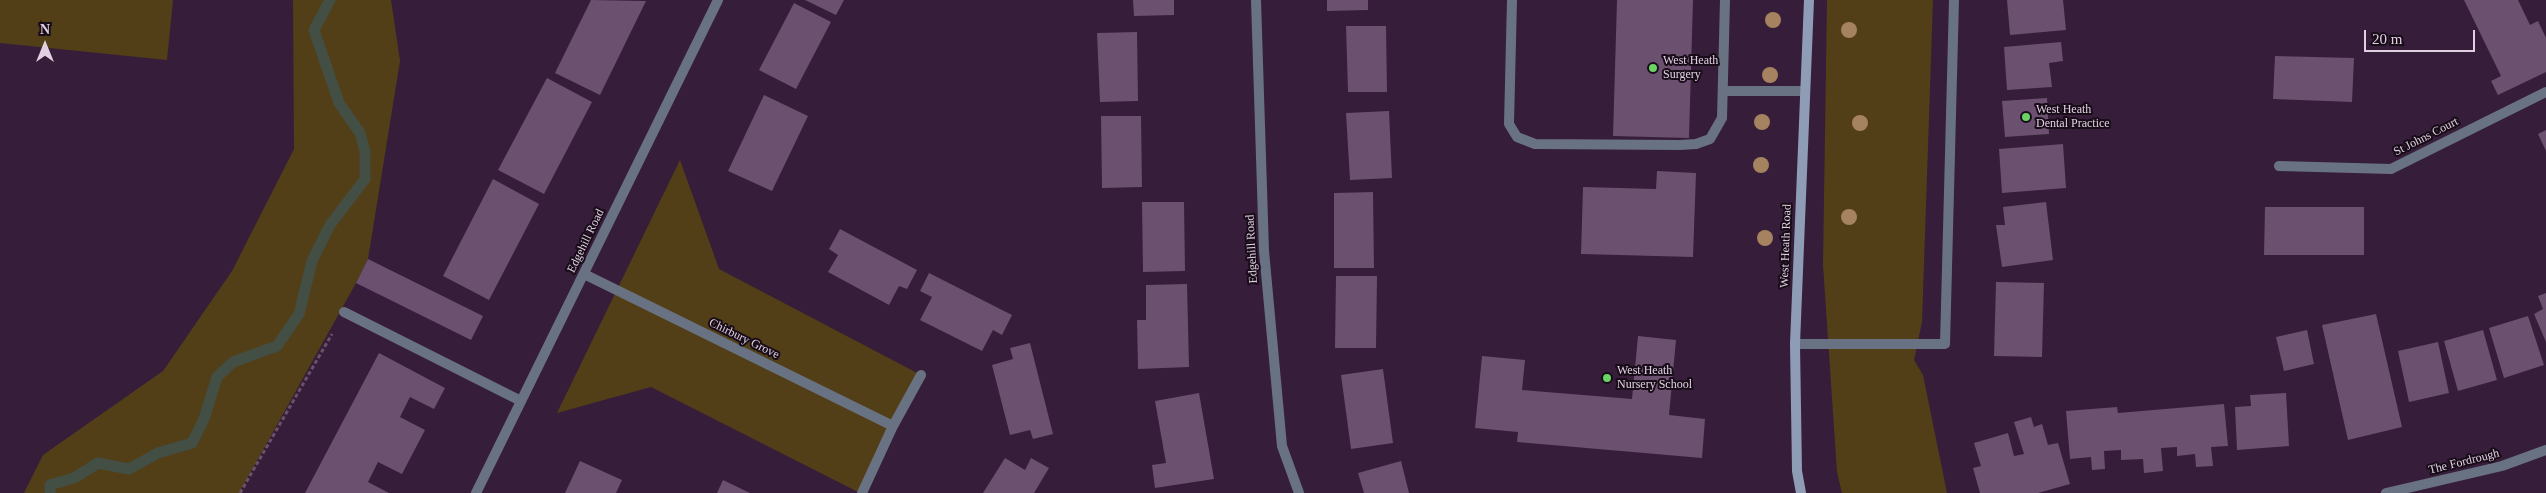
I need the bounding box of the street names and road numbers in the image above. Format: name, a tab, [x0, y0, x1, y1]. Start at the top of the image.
street label: St Johns Court	[2391, 115, 2461, 159]
street label: West Heath Road	[1777, 204, 1795, 288]
street label: Edgehill Road	[564, 207, 608, 275]
street label: Edgehill Road	[1243, 214, 1261, 284]
street label: Chirbury Grove	[707, 316, 781, 362]
street label: The Fordrough	[2427, 446, 2501, 478]

